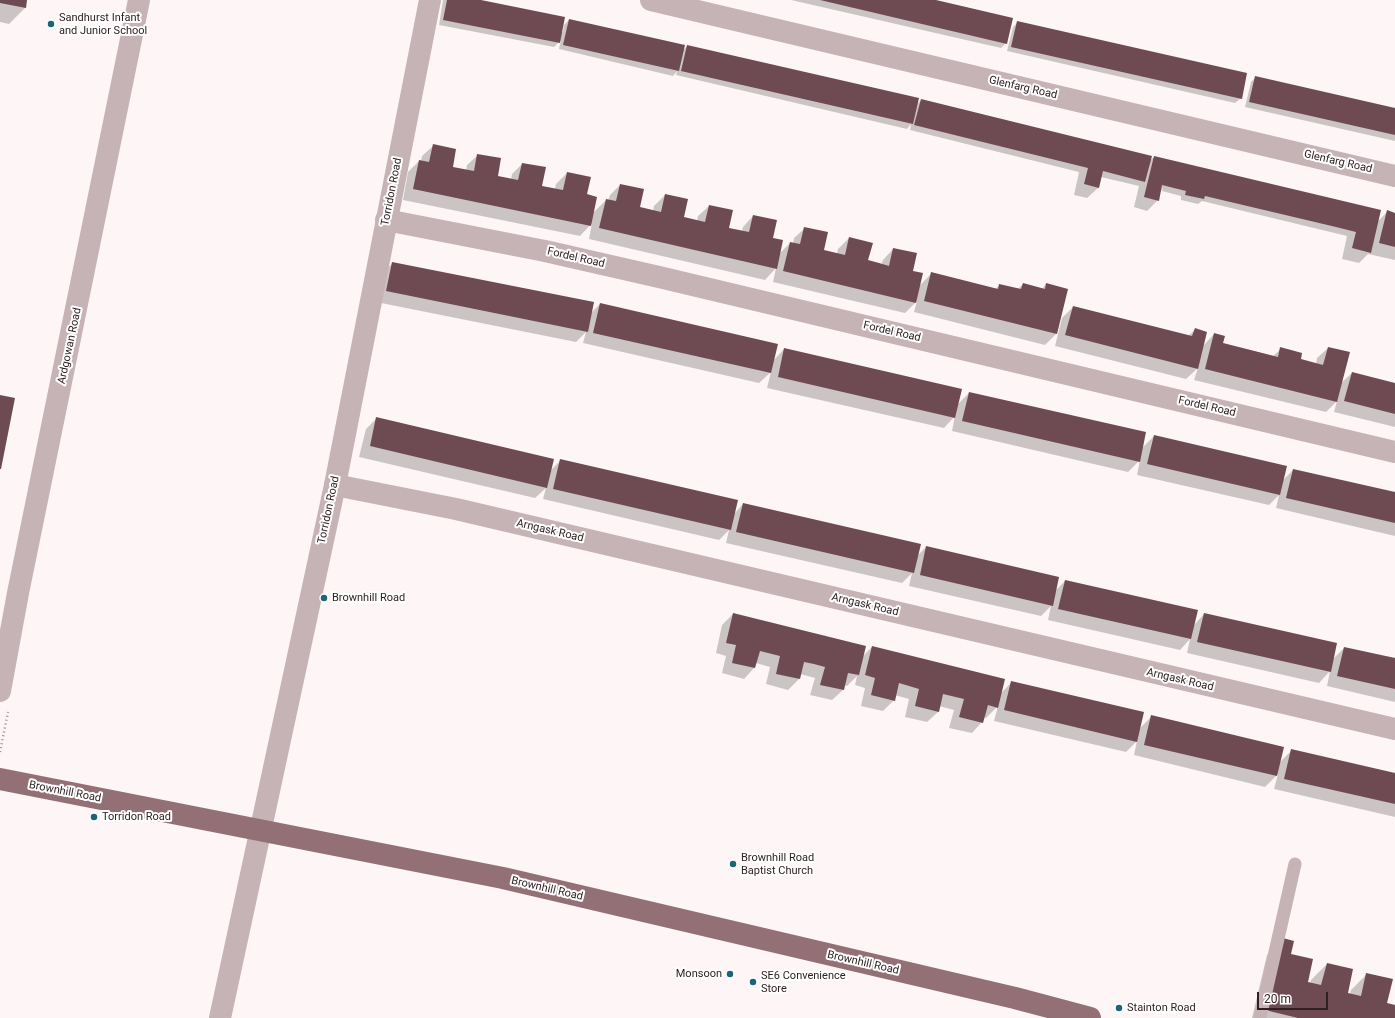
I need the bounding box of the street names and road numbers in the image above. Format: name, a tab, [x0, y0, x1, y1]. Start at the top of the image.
street label: Glenfarg Road	[988, 74, 1058, 102]
street label: Glenfarg Road	[1303, 148, 1373, 176]
street label: Torridon Road	[379, 157, 405, 227]
street label: Fordel Road	[546, 245, 606, 271]
street label: Ardgowan Road	[55, 307, 85, 385]
street label: Fordel Road	[862, 319, 922, 345]
street label: Fordel Road	[1177, 394, 1237, 420]
street label: Torridon Road	[315, 475, 343, 545]
street label: Arngask Road	[515, 517, 585, 545]
street label: Arngask Road	[830, 591, 900, 619]
street label: Arngask Road	[1145, 666, 1215, 694]
street label: Brownhill Road	[28, 779, 102, 805]
street label: Brownhill Road	[510, 874, 584, 904]
street label: Brownhill Road	[826, 948, 900, 978]

